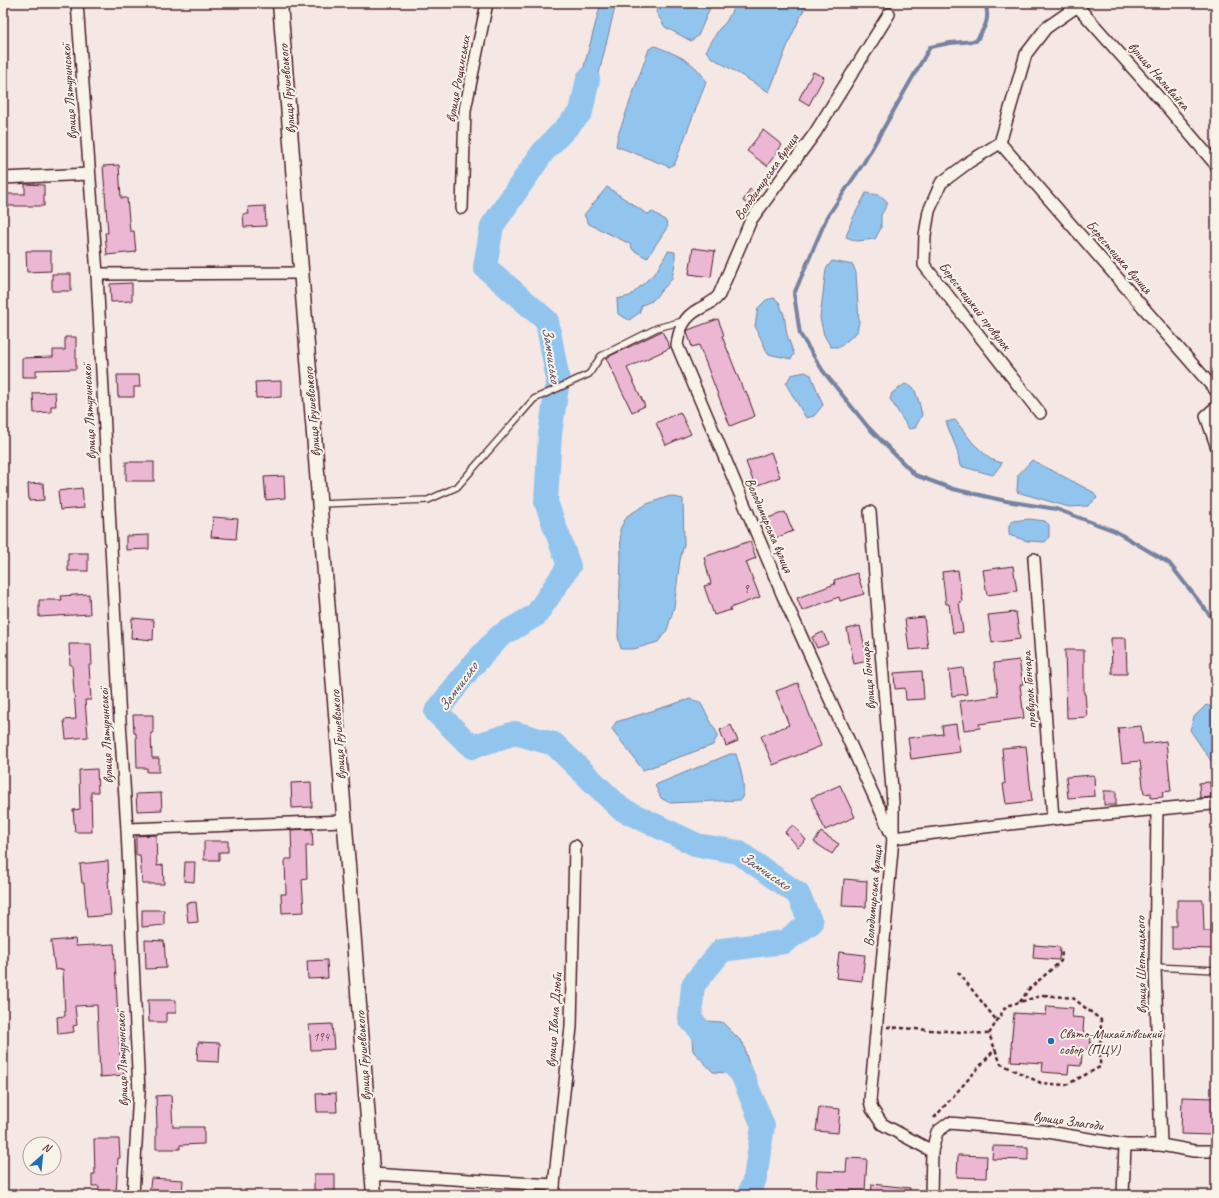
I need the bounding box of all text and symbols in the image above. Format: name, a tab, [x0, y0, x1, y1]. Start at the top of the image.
street label: вулиця Рощинських	[442, 33, 474, 124]
street label: вулиця Наливайка	[1125, 38, 1194, 115]
street label: вулиця Лятуринської	[57, 41, 81, 140]
street label: вулиця Грушевського	[275, 42, 299, 135]
street label: Володимирська вулиця	[730, 129, 803, 223]
street label: Берестецька вулиця	[1082, 217, 1156, 298]
street label: Берестецький провулок	[935, 258, 1016, 355]
water label: Замчисько	[537, 326, 565, 386]
street label: вулиця Лятуринської	[78, 361, 100, 460]
street label: вулиця Грушевського	[300, 365, 324, 458]
street label: Володимирська вулиця	[741, 475, 797, 576]
house number: 9	[743, 581, 750, 597]
street label: вулиця Гончара	[856, 640, 879, 711]
street label: провулок Гончара	[1018, 649, 1040, 729]
water label: Замчисько	[434, 657, 483, 715]
street label: вулиця Лятуринської	[95, 685, 117, 784]
street label: вулиця Грушевського	[326, 688, 350, 780]
street label: Володимирська вулиця	[860, 843, 886, 947]
water label: Замчисько	[736, 847, 795, 895]
street label: вулиця Шептицького	[1132, 915, 1150, 1014]
street label: вулиця Івана Дзюби	[542, 971, 566, 1068]
street label: вулиця Лятуринської	[112, 1009, 132, 1107]
street label: вулиця Грушевського	[351, 1009, 375, 1101]
place label: Свято-Михайлівський собор (ПЦУ)	[1059, 1025, 1163, 1058]
house number: 194	[313, 1029, 331, 1045]
marker: Свято-Михайлівський собор (ПЦУ)	[1046, 1036, 1056, 1046]
street label: вулиця Злагоди	[1032, 1108, 1106, 1135]
north arrow	[22, 1136, 62, 1176]
text: N	[40, 1139, 55, 1156]

